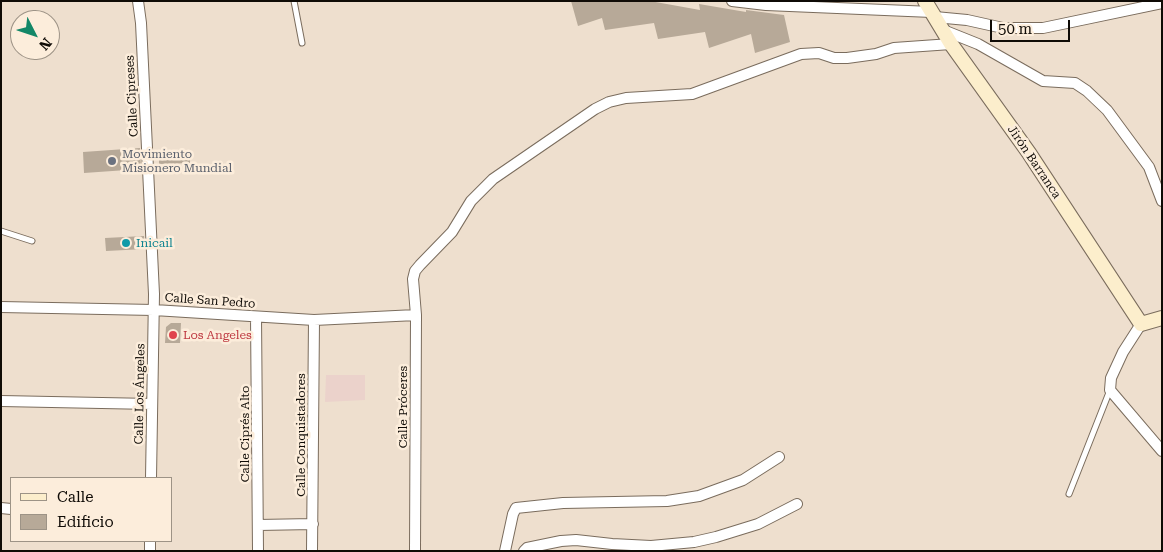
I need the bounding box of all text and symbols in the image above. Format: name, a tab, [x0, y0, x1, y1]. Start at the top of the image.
north arrow	[10, 10, 60, 60]
scale bar	[993, 10, 1073, 42]
text: 50 m	[998, 20, 1032, 38]
text: N	[36, 35, 55, 54]
street label: Calle Cipreses	[123, 55, 141, 137]
street label: Jirón Barranca	[1004, 123, 1064, 201]
place label: Movimiento Misionero Mundial	[122, 147, 232, 175]
marker: Movimiento Misionero Mundial	[106, 155, 118, 167]
place label: Inicail	[136, 236, 173, 250]
marker: Inicail	[120, 237, 132, 249]
street label: Calle San Pedro	[164, 291, 256, 311]
place label: Los Angeles	[183, 328, 252, 342]
marker: Los Angeles	[167, 329, 179, 341]
street label: Calle Los Ángeles	[132, 343, 148, 445]
street label: Calle Próceres	[396, 366, 410, 448]
street label: Calle Conquistadores	[294, 373, 308, 497]
street label: Calle Ciprés Alto	[238, 386, 252, 482]
legend	[10, 477, 172, 542]
text: Calle	[57, 488, 93, 506]
text: Edificio	[57, 513, 114, 531]

